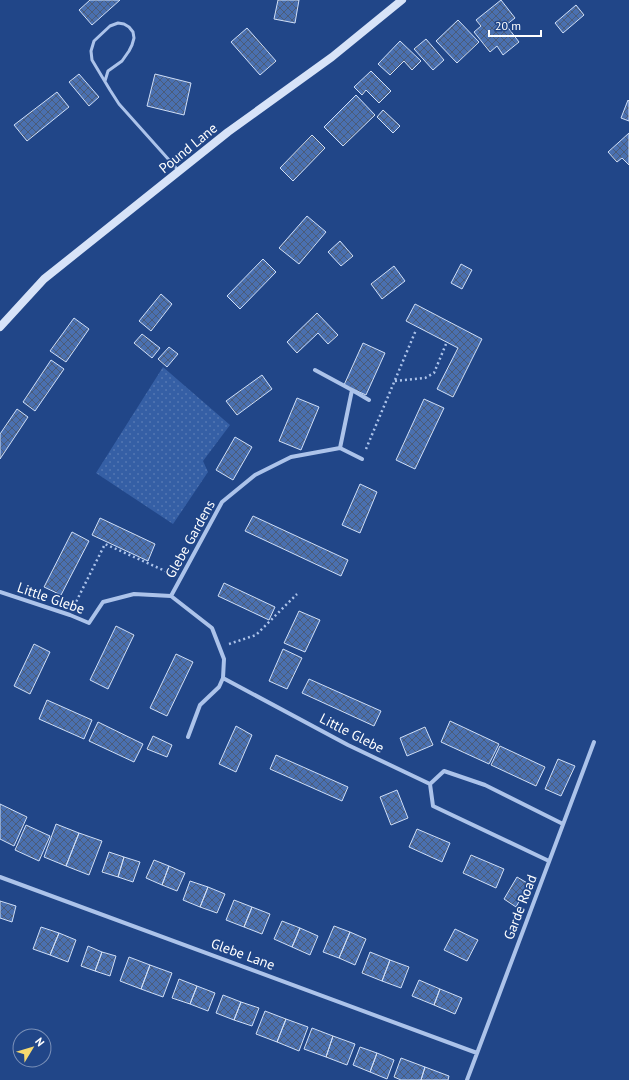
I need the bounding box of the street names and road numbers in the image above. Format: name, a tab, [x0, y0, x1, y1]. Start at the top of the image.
street label: Pound Lane	[155, 119, 221, 177]
street label: Glebe Gardens	[161, 497, 219, 581]
street label: Little Glebe	[15, 578, 87, 618]
street label: Little Glebe	[317, 709, 387, 757]
street label: Garde Road	[499, 872, 541, 942]
street label: Glebe Lane	[209, 934, 277, 974]

